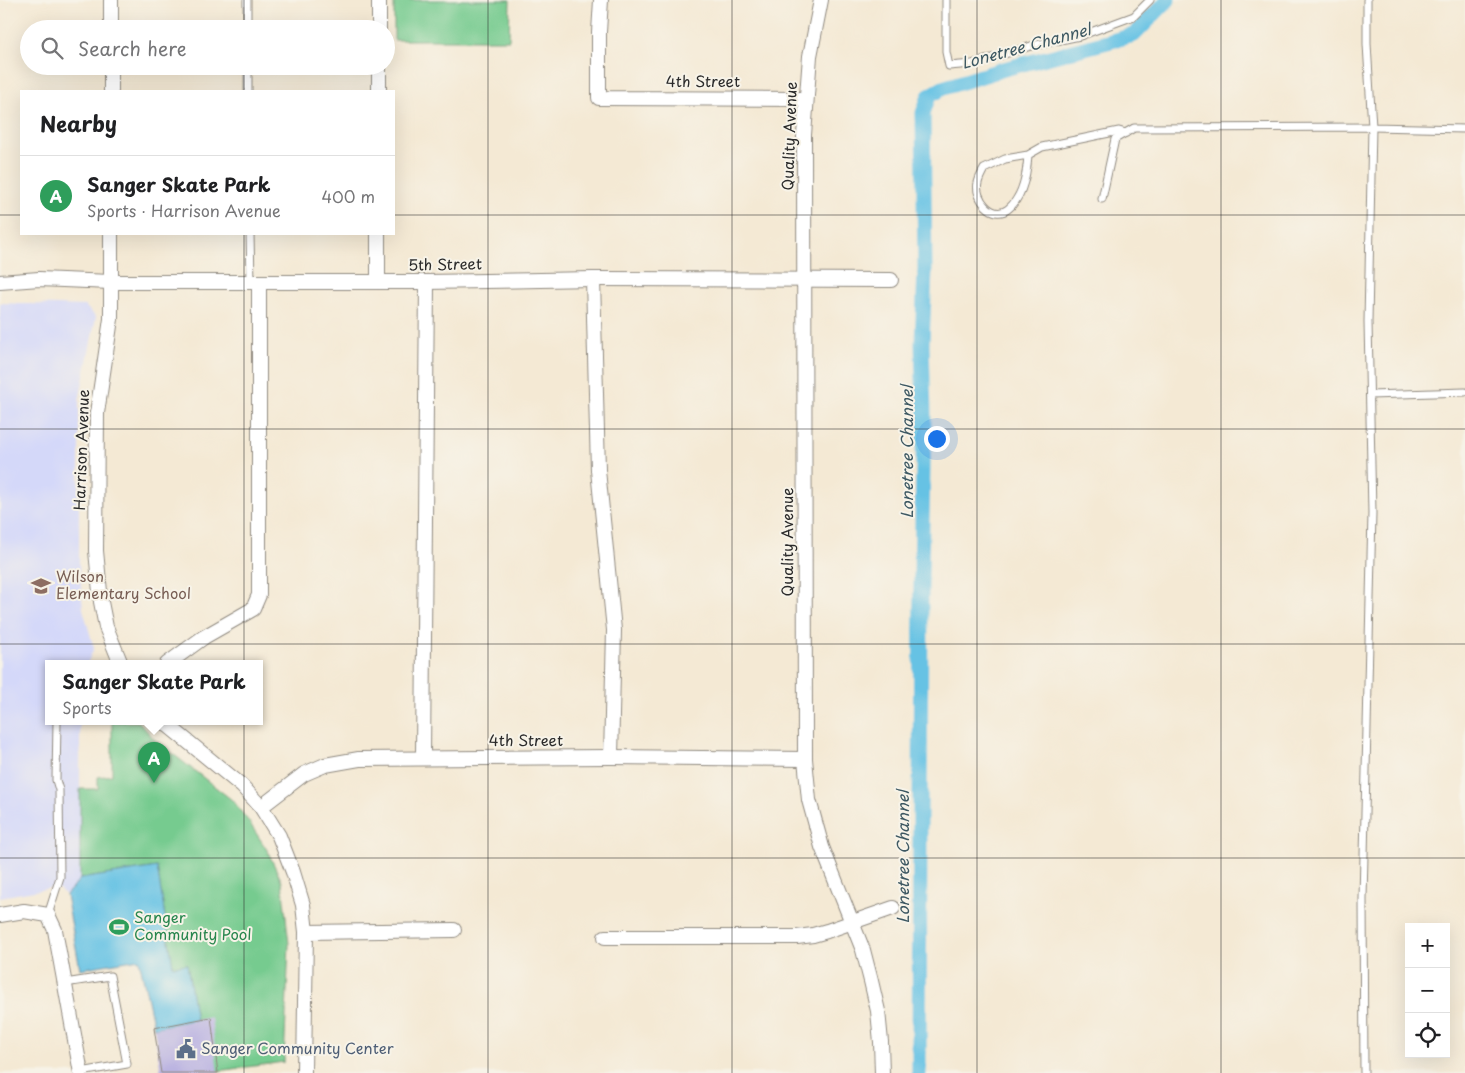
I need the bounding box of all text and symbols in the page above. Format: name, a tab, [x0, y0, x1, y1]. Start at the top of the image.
water label: Lonetree Channel	[958, 16, 1096, 74]
search box	[20, 20, 395, 75]
icon: search	[38, 34, 66, 62]
text: Search here	[78, 34, 187, 62]
street label: 4th Street	[666, 69, 740, 92]
street label: Quality Avenue	[775, 81, 802, 191]
text: Nearby	[40, 107, 117, 139]
text: Sanger Skate Park	[87, 170, 271, 198]
text: A	[50, 184, 62, 208]
text: 400 m	[322, 184, 375, 208]
text: Sports · Harrison Avenue	[87, 198, 281, 222]
street label: 5th Street	[408, 251, 482, 276]
water label: Lonetree Channel	[894, 383, 918, 518]
street label: Harrison Avenue	[67, 389, 94, 511]
your location	[924, 426, 950, 452]
street label: Quality Avenue	[775, 488, 798, 596]
place label: Wilson Elementary School	[56, 564, 191, 604]
school or university icon: Wilson Elementary School	[30, 575, 52, 597]
popup	[45, 660, 263, 725]
text: Sanger Skate Park	[62, 667, 246, 695]
text: Sports	[62, 695, 112, 719]
street label: 4th Street	[489, 728, 563, 751]
pin: A	[138, 742, 170, 783]
water label: Lonetree Channel	[890, 788, 914, 923]
place label: Sanger Community Pool	[134, 905, 252, 945]
sports icon: Sanger Community Pool	[108, 916, 130, 938]
map controls	[1405, 923, 1450, 1058]
button: +	[1405, 923, 1450, 968]
button: −	[1405, 968, 1450, 1013]
button: locate	[1405, 1013, 1450, 1058]
place label: Sanger Community Center	[201, 1036, 394, 1059]
public building icon: Sanger Community Center	[175, 1038, 197, 1060]

